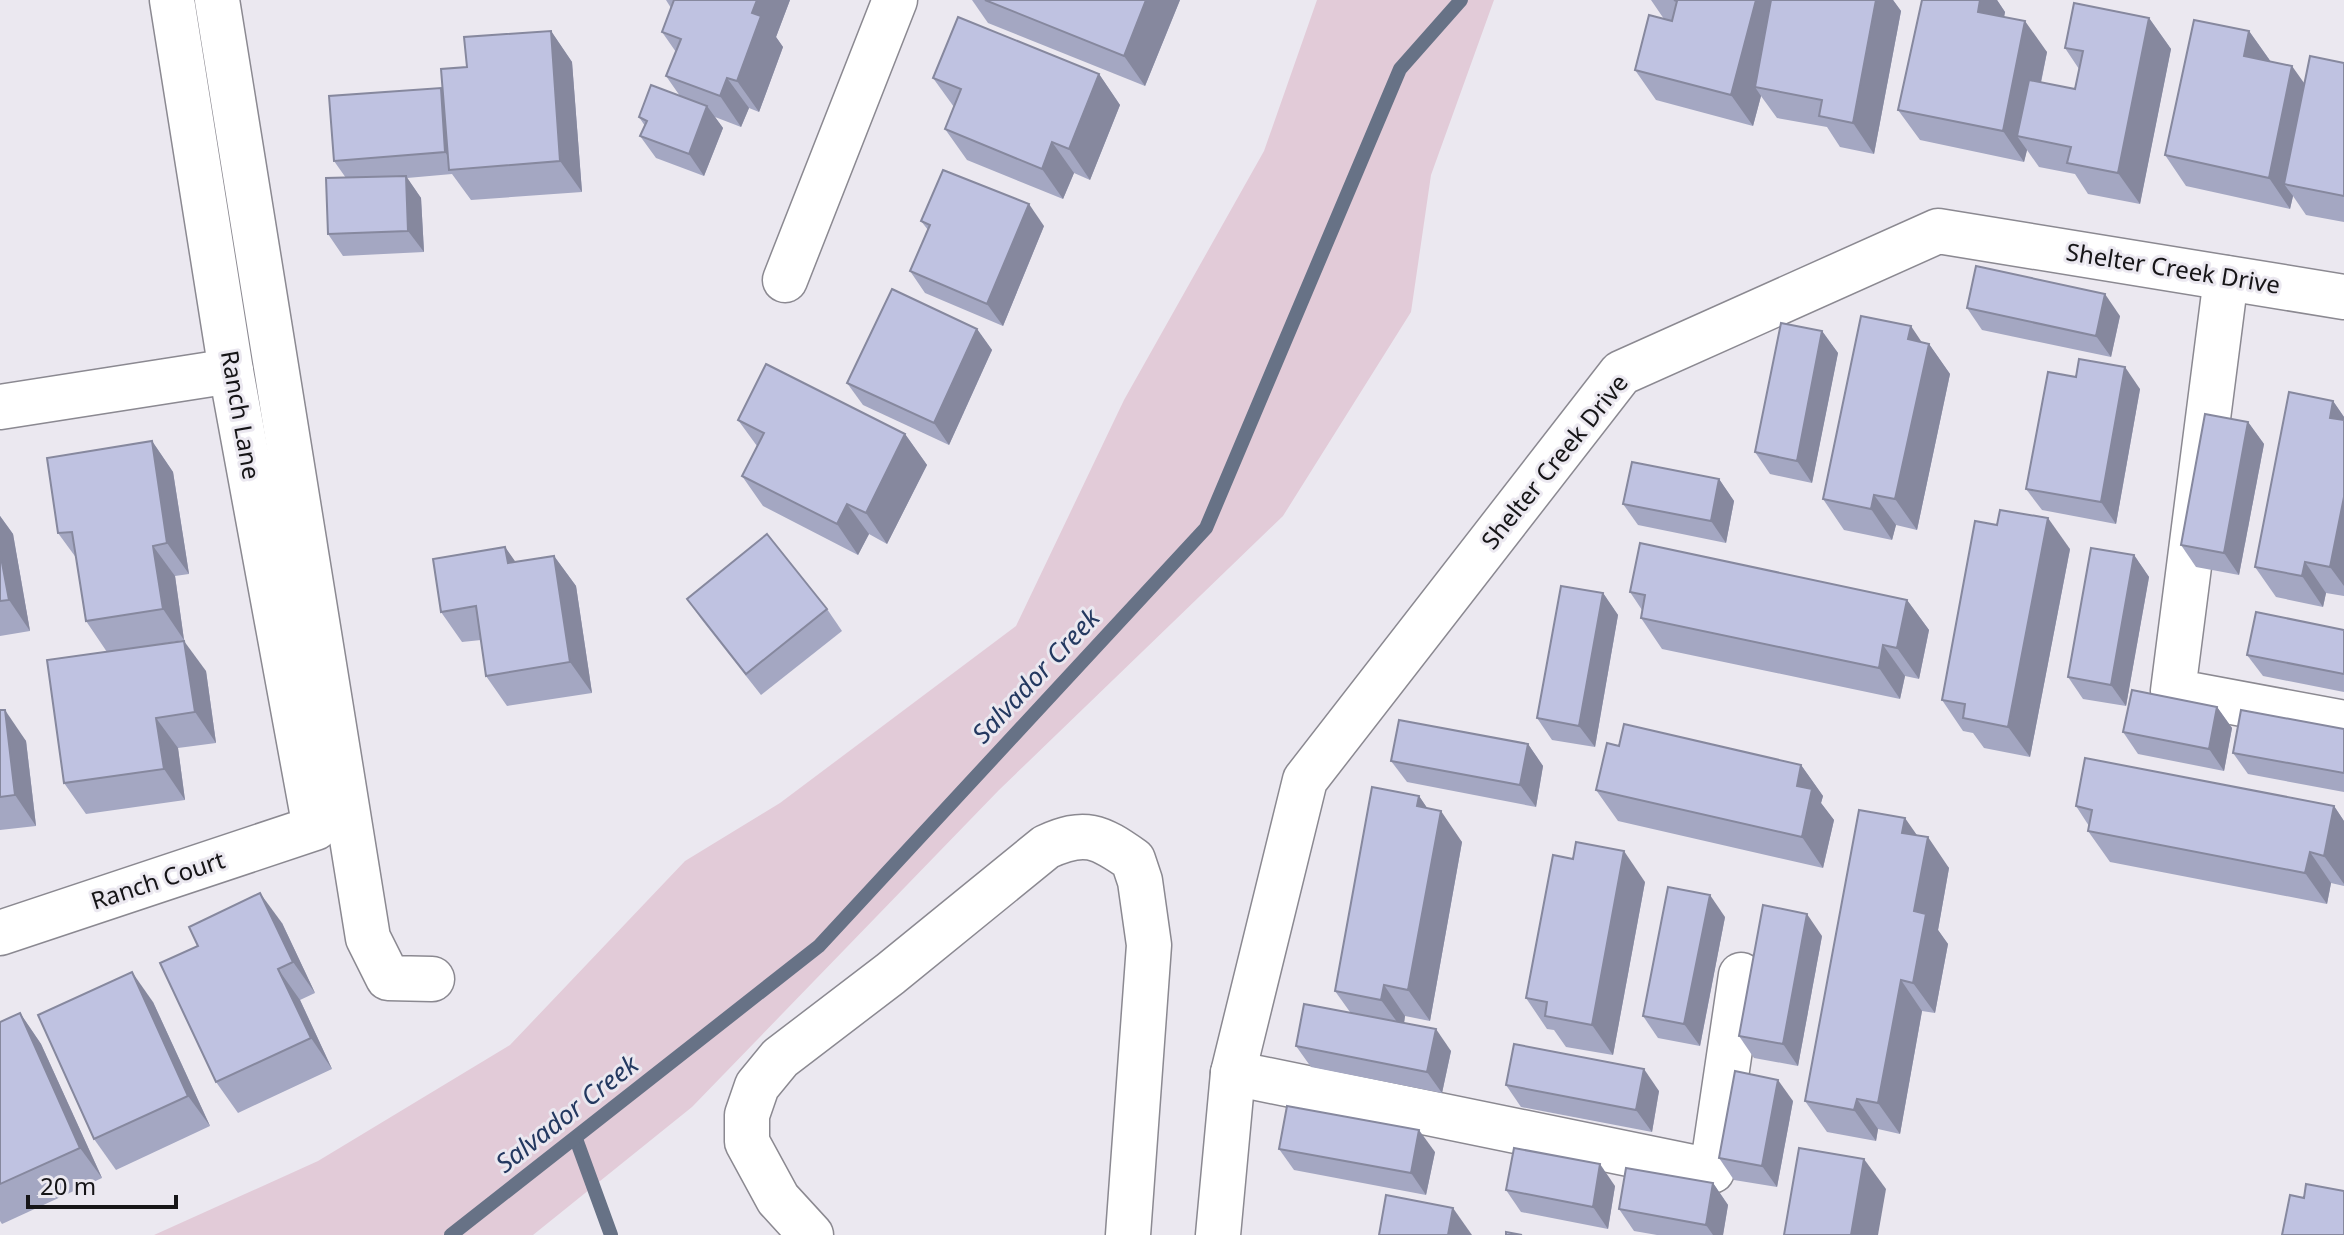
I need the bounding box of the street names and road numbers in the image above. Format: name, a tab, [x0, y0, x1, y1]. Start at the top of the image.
street label: Shelter Creek Drive	[2064, 234, 2283, 301]
street label: Ranch Lane	[214, 348, 269, 482]
street label: Shelter Creek Drive	[1473, 367, 1635, 555]
street label: Ranch Court	[86, 842, 229, 917]

